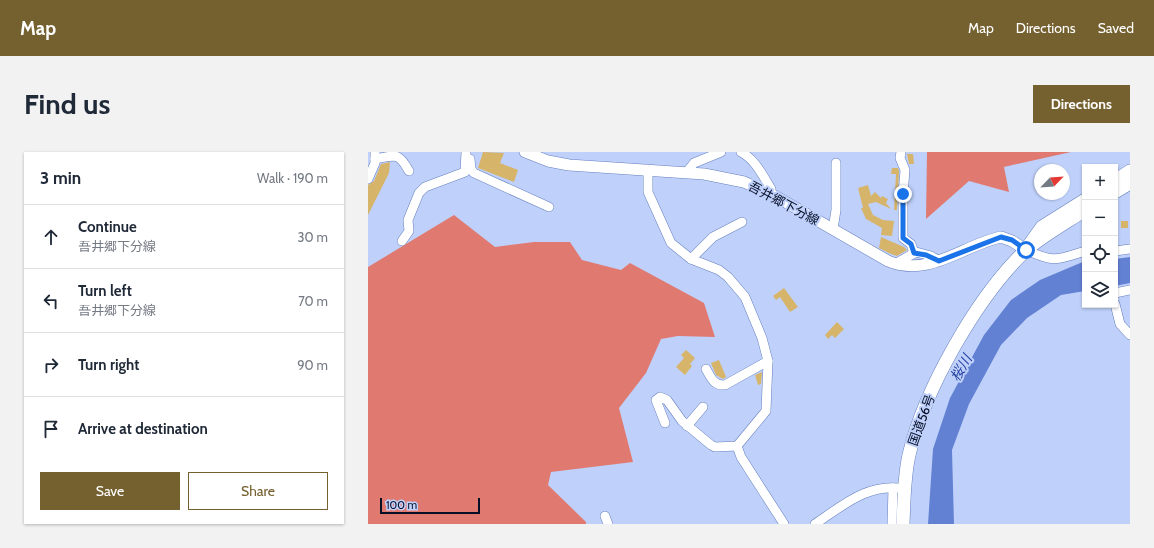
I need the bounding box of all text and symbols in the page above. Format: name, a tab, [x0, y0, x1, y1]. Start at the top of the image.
text: Map	[20, 17, 56, 40]
text: Map	[968, 19, 994, 37]
text: Directions	[1016, 19, 1076, 37]
text: Saved	[1098, 19, 1134, 37]
button: Directions	[1033, 85, 1130, 123]
text: Find us	[24, 87, 110, 121]
north arrow	[1034, 164, 1070, 200]
map controls	[1082, 164, 1118, 308]
button: +	[1082, 164, 1118, 200]
text: 3 min	[40, 168, 81, 188]
text: Walk · 190 m	[257, 170, 328, 186]
street label: 吾井郷下分線	[746, 178, 822, 228]
route end	[894, 185, 912, 203]
button: −	[1082, 200, 1118, 236]
text: Continue	[78, 218, 137, 236]
icon: ahead	[40, 226, 62, 248]
text: 30 m	[298, 229, 328, 245]
button: locate	[1082, 236, 1118, 272]
text: 吾井郷下分線	[78, 238, 156, 254]
route start	[1017, 241, 1035, 259]
button: layers	[1082, 272, 1118, 308]
text: Turn left	[78, 282, 132, 300]
icon: left	[40, 290, 62, 312]
text: 70 m	[298, 293, 328, 309]
text: 吾井郷下分線	[78, 302, 156, 318]
water label: 桜川	[946, 350, 977, 385]
icon: right	[40, 354, 62, 376]
text: Turn right	[78, 356, 139, 374]
text: 90 m	[297, 357, 328, 373]
street label: 国道56号	[904, 392, 938, 448]
icon: arrive	[40, 418, 62, 440]
text: Arrive at destination	[78, 420, 208, 438]
button: Save	[40, 472, 180, 510]
button: Share	[188, 472, 328, 510]
scale bar	[380, 496, 480, 515]
text: 100 m	[386, 498, 417, 512]

